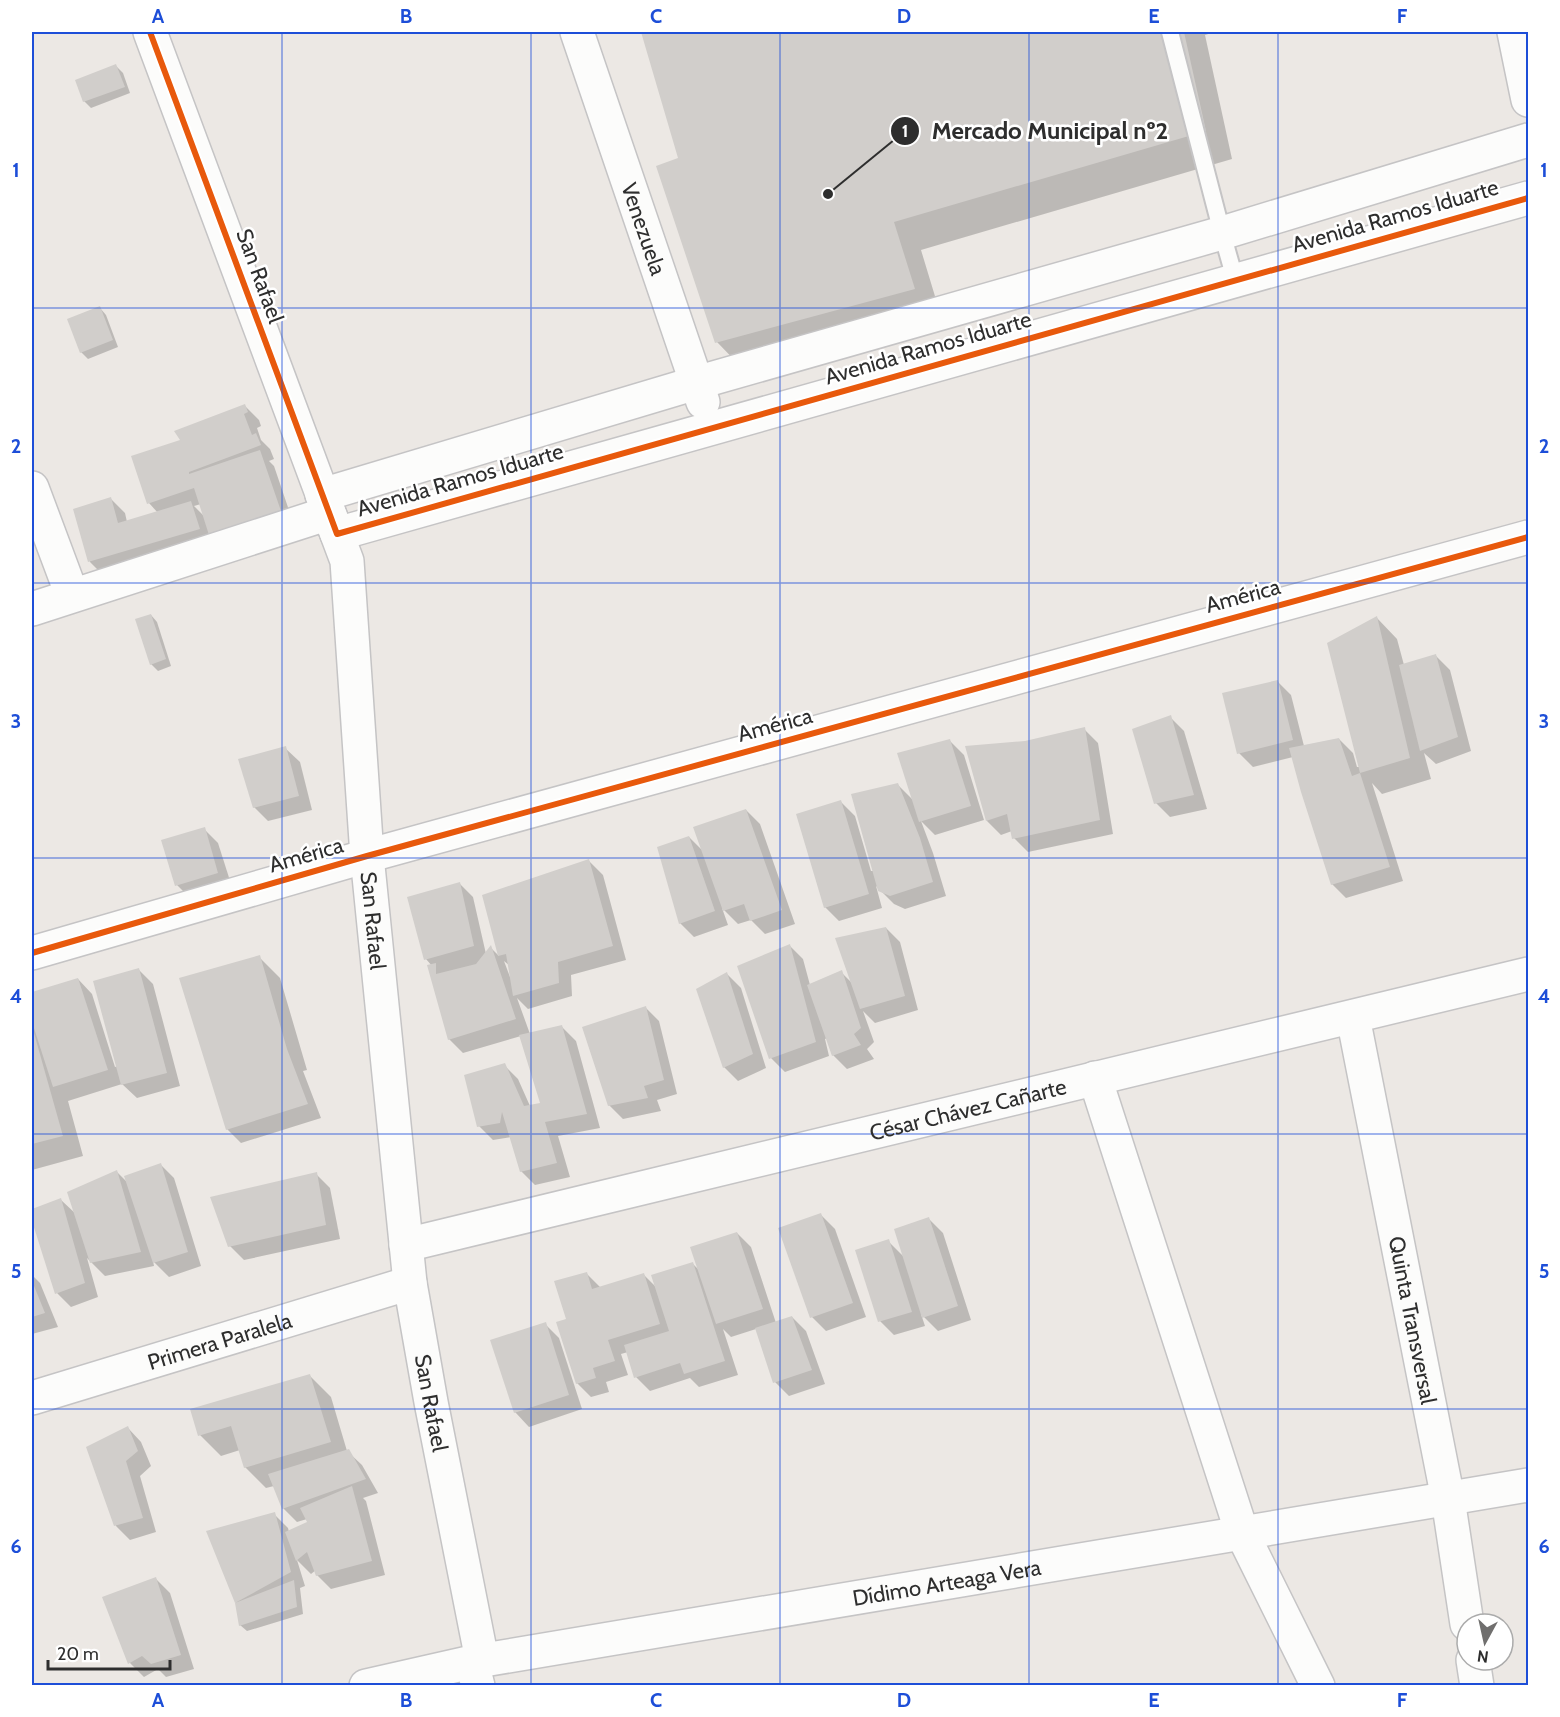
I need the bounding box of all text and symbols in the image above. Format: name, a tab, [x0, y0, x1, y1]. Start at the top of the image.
text: A	[152, 4, 165, 28]
text: B	[400, 4, 412, 28]
text: C	[650, 4, 662, 28]
text: D	[897, 4, 911, 28]
text: E	[1148, 4, 1160, 28]
text: F	[1397, 4, 1408, 28]
callout: Mercado Municipal nº2	[890, 110, 1180, 152]
text: Mercado Municipal nº2	[932, 116, 1168, 145]
text: 1	[902, 120, 908, 142]
text: 1	[12, 158, 20, 182]
text: 1	[1540, 158, 1548, 182]
street label: Avenida Ramos Iduarte	[1289, 174, 1501, 258]
street label: Venezuela	[616, 179, 672, 279]
street label: San Rafael	[230, 225, 290, 328]
street label: Avenida Ramos Iduarte	[822, 306, 1034, 390]
text: 2	[11, 434, 21, 458]
text: 2	[1539, 434, 1549, 458]
street label: Avenida Ramos Iduarte	[354, 438, 566, 522]
street label: América	[1203, 573, 1284, 619]
street label: América	[735, 702, 816, 748]
text: 3	[11, 709, 21, 733]
text: 3	[1539, 709, 1549, 733]
street label: América	[266, 831, 347, 878]
street label: San Rafael	[355, 870, 392, 972]
text: 4	[10, 984, 22, 1008]
text: 4	[1538, 984, 1550, 1008]
street label: César Chávez Cañarte	[867, 1073, 1069, 1146]
street label: Quinta Transversal	[1383, 1234, 1443, 1407]
text: 5	[11, 1259, 21, 1283]
text: 5	[1539, 1259, 1549, 1283]
street label: Primera Paralela	[144, 1306, 295, 1376]
street label: San Rafael	[409, 1352, 454, 1455]
text: 6	[10, 1534, 22, 1558]
text: 6	[1538, 1534, 1550, 1558]
street label: Dídimo Arteaga Vera	[850, 1553, 1043, 1612]
north arrow	[1455, 1612, 1515, 1672]
scale bar	[48, 1633, 170, 1671]
text: 20 m	[57, 1643, 99, 1665]
text: N	[1476, 1646, 1490, 1667]
text: A	[152, 1688, 165, 1712]
text: B	[400, 1688, 412, 1712]
text: C	[650, 1688, 662, 1712]
text: D	[897, 1688, 911, 1712]
text: E	[1148, 1688, 1160, 1712]
text: F	[1397, 1688, 1408, 1712]

